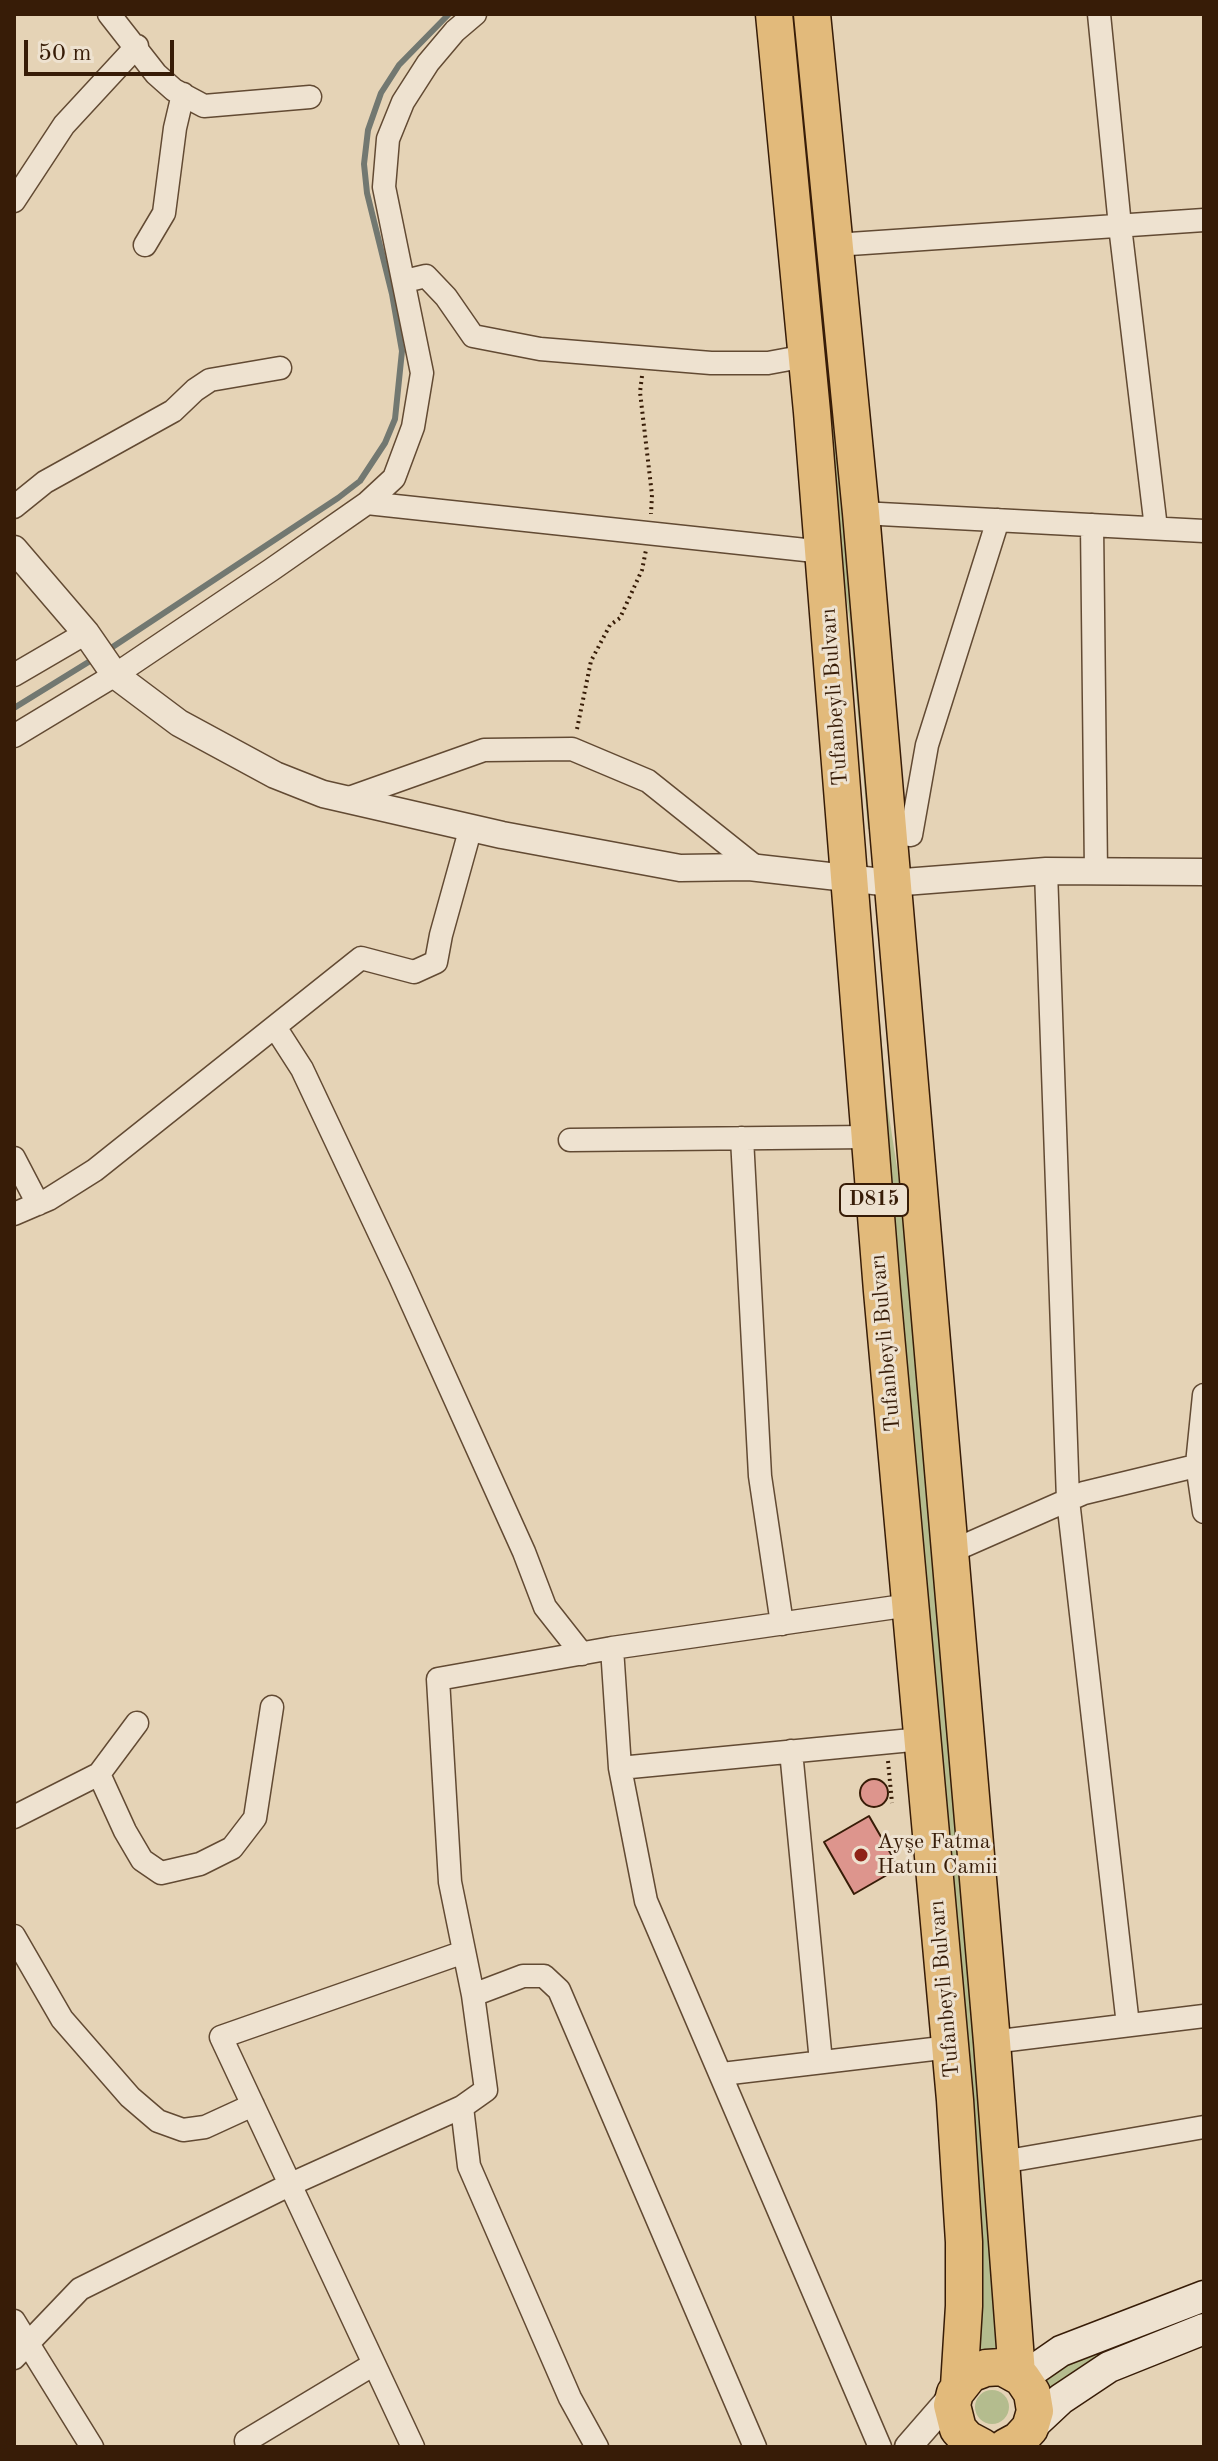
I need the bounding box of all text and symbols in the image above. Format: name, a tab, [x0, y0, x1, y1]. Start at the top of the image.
scale bar	[28, 24, 178, 74]
text: 50 m	[38, 42, 92, 66]
street label: Tufanbeyli Bulvarı	[816, 607, 854, 787]
road number: D815	[840, 1184, 908, 1216]
street label: Tufanbeyli Bulvarı	[865, 1253, 907, 1433]
place label: Ayşe Fatma Hatun Camii	[877, 1829, 998, 1880]
marker: Ayşe Fatma Hatun Camii	[852, 1846, 870, 1864]
street label: Tufanbeyli Bulvarı	[924, 1899, 966, 2079]

